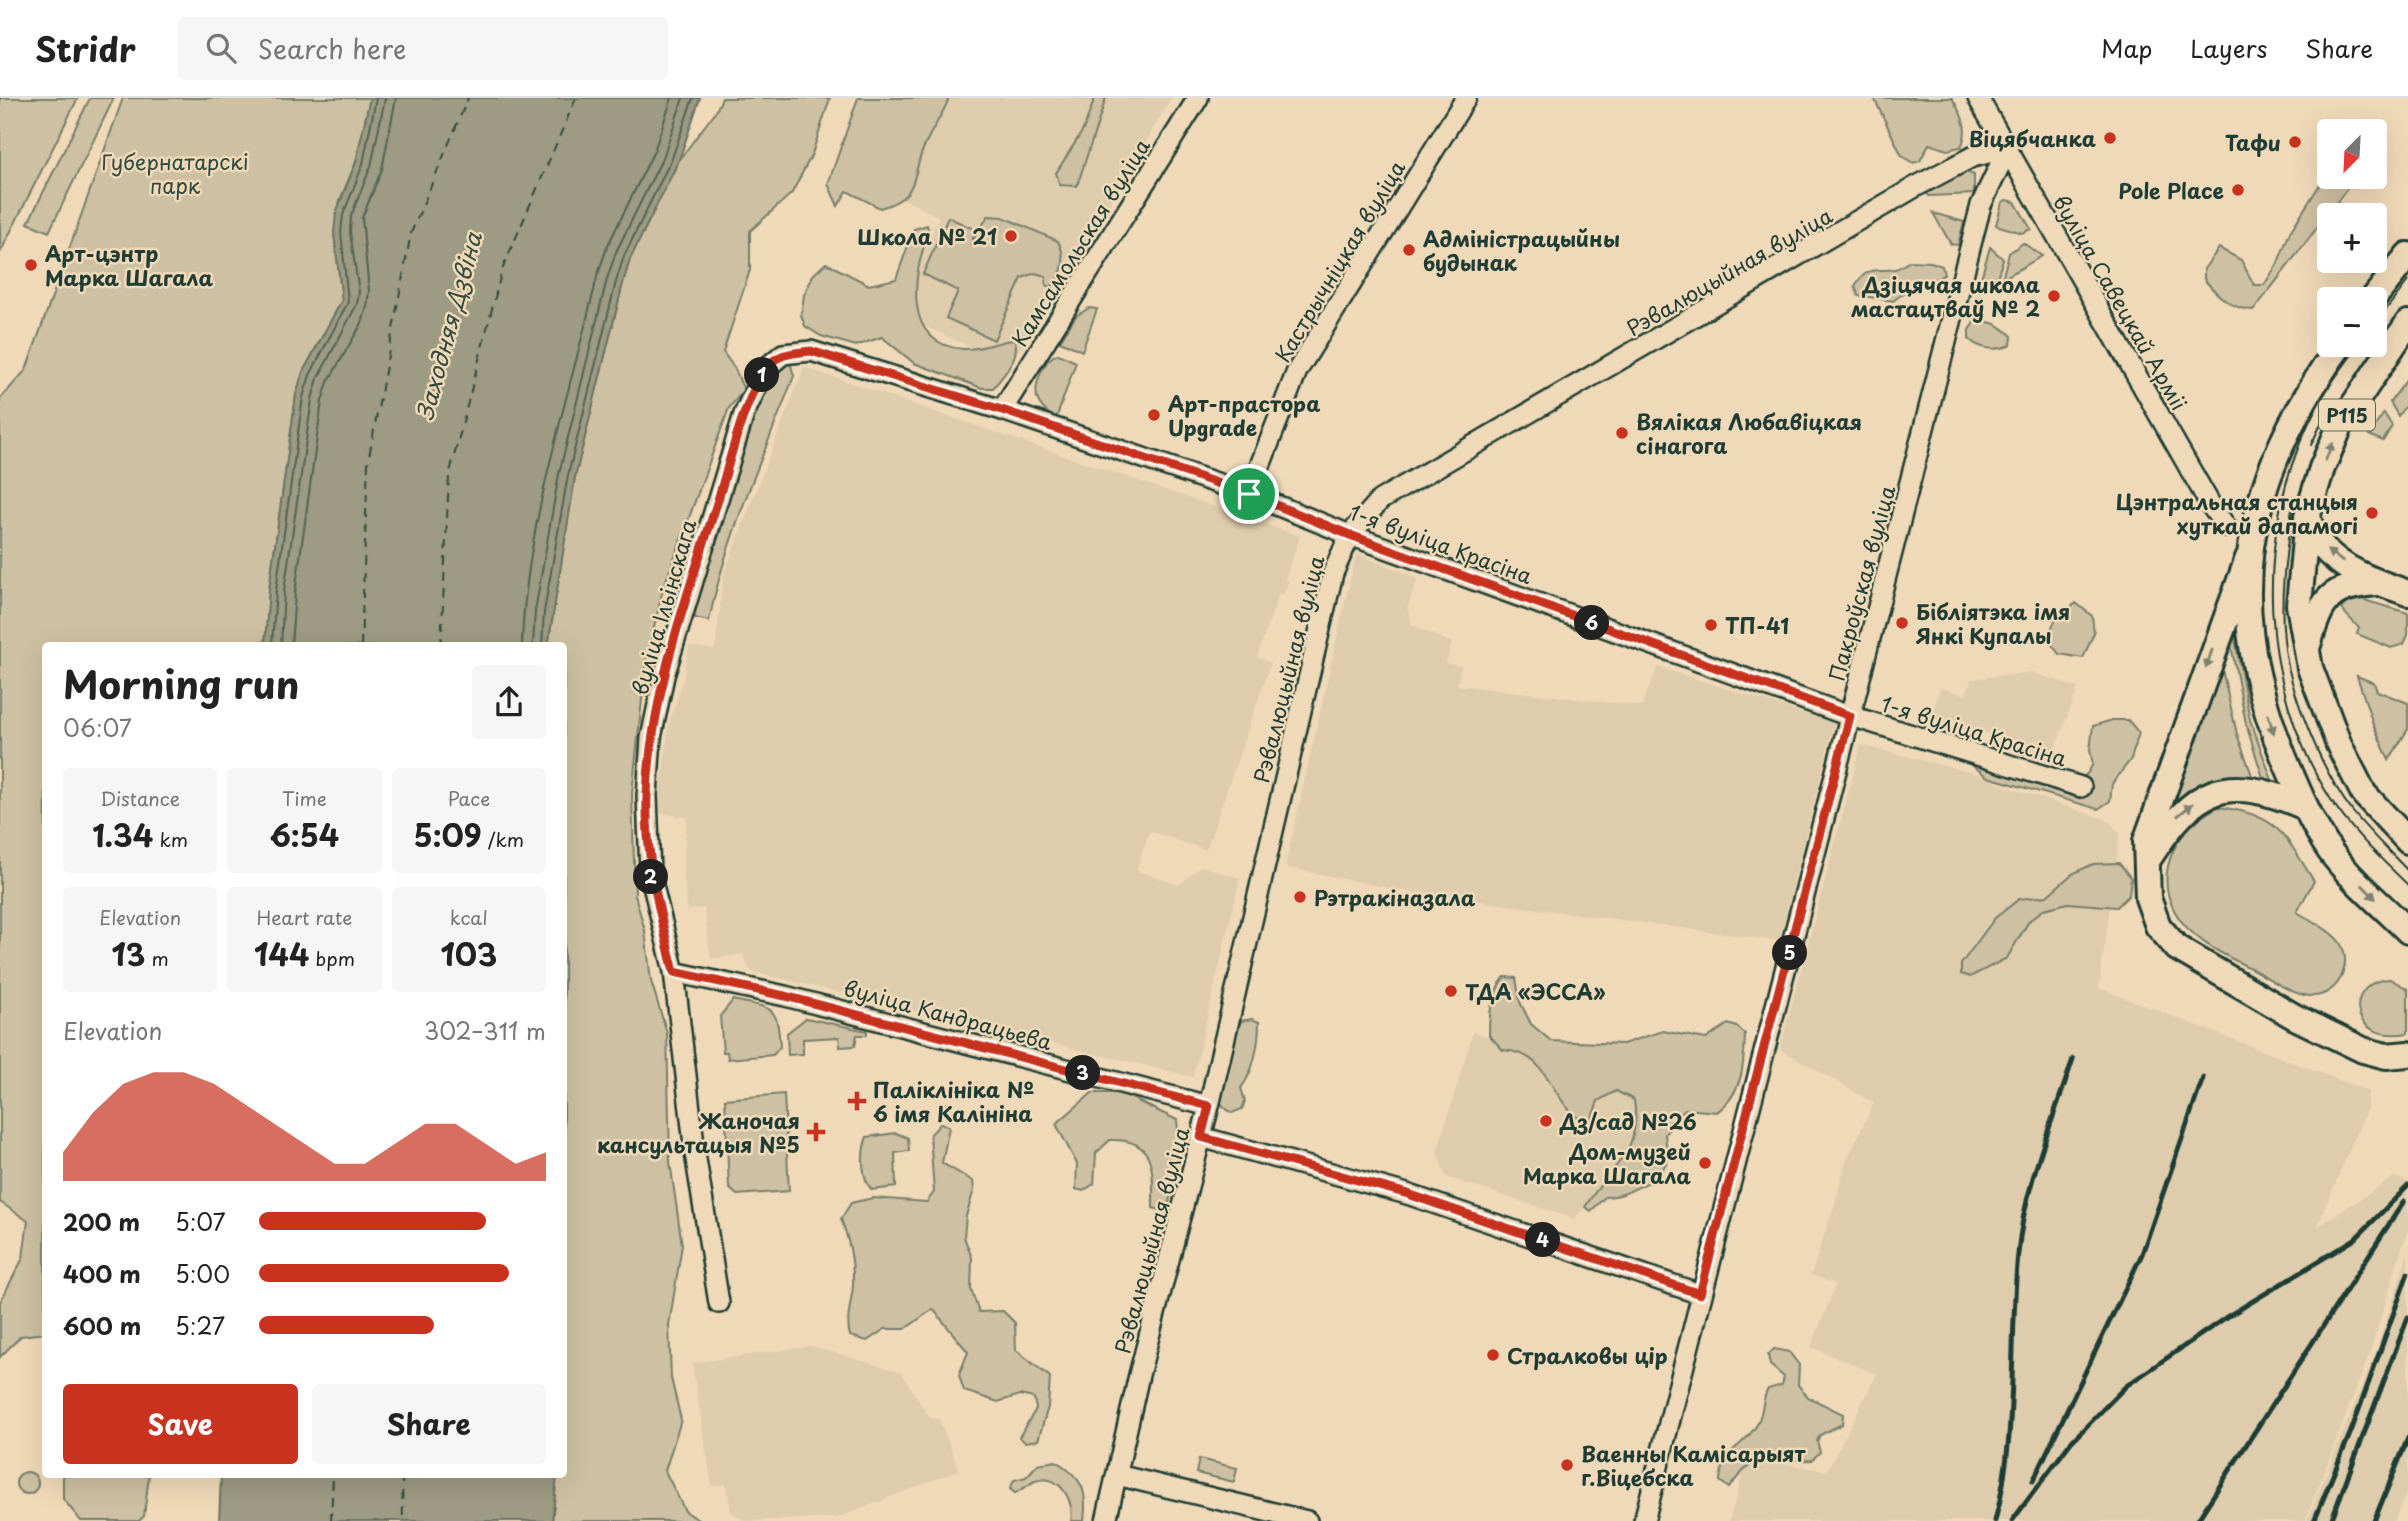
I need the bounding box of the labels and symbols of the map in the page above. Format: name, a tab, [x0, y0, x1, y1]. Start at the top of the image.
north arrow	[2317, 119, 2387, 189]
place label: Віцябчанка	[1969, 122, 2096, 154]
place label: Тафи	[2225, 126, 2281, 158]
marker: Віцябчанка	[2102, 130, 2118, 146]
street label: Камсамольская вуліца	[1003, 132, 1157, 352]
marker: Тафи	[2287, 134, 2303, 150]
park label: Губернатарскі парк	[101, 145, 249, 201]
street label: Кастрычніцкая вуліца	[1266, 154, 1412, 368]
place label: Pole Place	[2118, 174, 2224, 206]
marker: Pole Place	[2230, 182, 2246, 198]
street label: вуліца Савецкай Арміі	[2046, 188, 2196, 416]
street label: Рэвалюцыйная вуліца	[1620, 199, 1838, 343]
place label: Школа № 21	[857, 220, 997, 252]
place label: Адміністрацыйны будынак	[1423, 222, 1620, 278]
water label: Заходняя Дзвіна	[406, 228, 490, 424]
marker: Школа № 21	[1003, 228, 1019, 244]
place label: Арт-цэнтр Марка Шагала	[45, 237, 213, 293]
marker: Адміністрацыйны будынак	[1401, 242, 1417, 258]
marker: Арт-цэнтр Марка Шагала	[23, 257, 39, 273]
place label: Дзіцячая школа мастацтваў № 2	[1851, 268, 2040, 324]
marker: Дзіцячая школа мастацтваў № 2	[2046, 288, 2062, 304]
pin: 1	[744, 358, 780, 392]
place label: Арт-прастора Upgrade	[1168, 387, 1320, 443]
road number: Р115	[2319, 400, 2375, 430]
place label: Вялікая Любавіцкая сінагога	[1636, 405, 1862, 461]
marker: Арт-прастора Upgrade	[1146, 407, 1162, 423]
marker: Вялікая Любавіцкая сінагога	[1614, 425, 1630, 441]
one-way arrow	[2324, 442, 2335, 463]
pin	[1219, 464, 1279, 524]
street label: Пакроўская вуліца	[1820, 482, 1903, 684]
place label: Цэнтральная станцыя хуткай дапамогі	[2115, 485, 2358, 541]
street label: 1-я вуліца Красіна	[1345, 495, 1537, 591]
marker: Цэнтральная станцыя хуткай дапамогі	[2364, 505, 2380, 521]
street label: вуліца Ільінскага	[623, 515, 704, 698]
one-way arrow	[2326, 550, 2344, 564]
street label: Рэвалюцыйная вуліца	[1244, 552, 1332, 786]
place label: Бібліятэка імя Янкі Купалы	[1916, 595, 2070, 651]
pin: 6	[1574, 606, 1610, 640]
place label: ТП-41	[1725, 609, 1789, 641]
marker: Бібліятэка імя Янкі Купалы	[1894, 615, 1910, 631]
marker: ТП-41	[1703, 617, 1719, 633]
one-way arrow	[2204, 649, 2215, 670]
street label: 1-я вуліца Красіна	[1877, 687, 2071, 773]
one-way arrow	[2266, 714, 2277, 735]
one-way arrow	[2176, 803, 2194, 818]
pin: 2	[634, 860, 668, 894]
place label: Рэтракіназала	[1314, 881, 1476, 913]
one-way arrow	[2361, 883, 2377, 900]
marker: Рэтракіназала	[1292, 889, 1308, 905]
pin: 5	[1772, 936, 1808, 970]
street label: вуліца Кандрацьева	[840, 971, 1056, 1057]
place label: ТДА «ЭССА»	[1465, 975, 1606, 1007]
marker: ТДА «ЭССА»	[1443, 983, 1459, 999]
pin: 3	[1066, 1056, 1100, 1090]
place label: Паліклініка № 6 імя Калініна	[873, 1073, 1034, 1129]
marker: Паліклініка № 6 імя Калініна	[847, 1091, 867, 1111]
place label: Жаночая кансультацыя №5	[597, 1104, 800, 1160]
place label: Дз/сад №26	[1559, 1105, 1697, 1137]
marker: Дз/сад №26	[1538, 1113, 1554, 1129]
marker: Жаночая кансультацыя №5	[806, 1122, 826, 1142]
street label: Рэвалюцыйная вуліца	[1105, 1123, 1197, 1357]
place label: Дом-музей Марка Шагала	[1523, 1135, 1691, 1191]
marker: Дом-музей Марка Шагала	[1697, 1155, 1713, 1171]
pin: 4	[1526, 1222, 1560, 1258]
place label: Стралковы цір	[1507, 1339, 1668, 1371]
marker: Стралковы цір	[1485, 1347, 1501, 1363]
place label: Ваенны Камісарыят г.Віцебска	[1581, 1437, 1806, 1493]
marker: Ваенны Камісарыят г.Віцебска	[1559, 1457, 1575, 1473]

